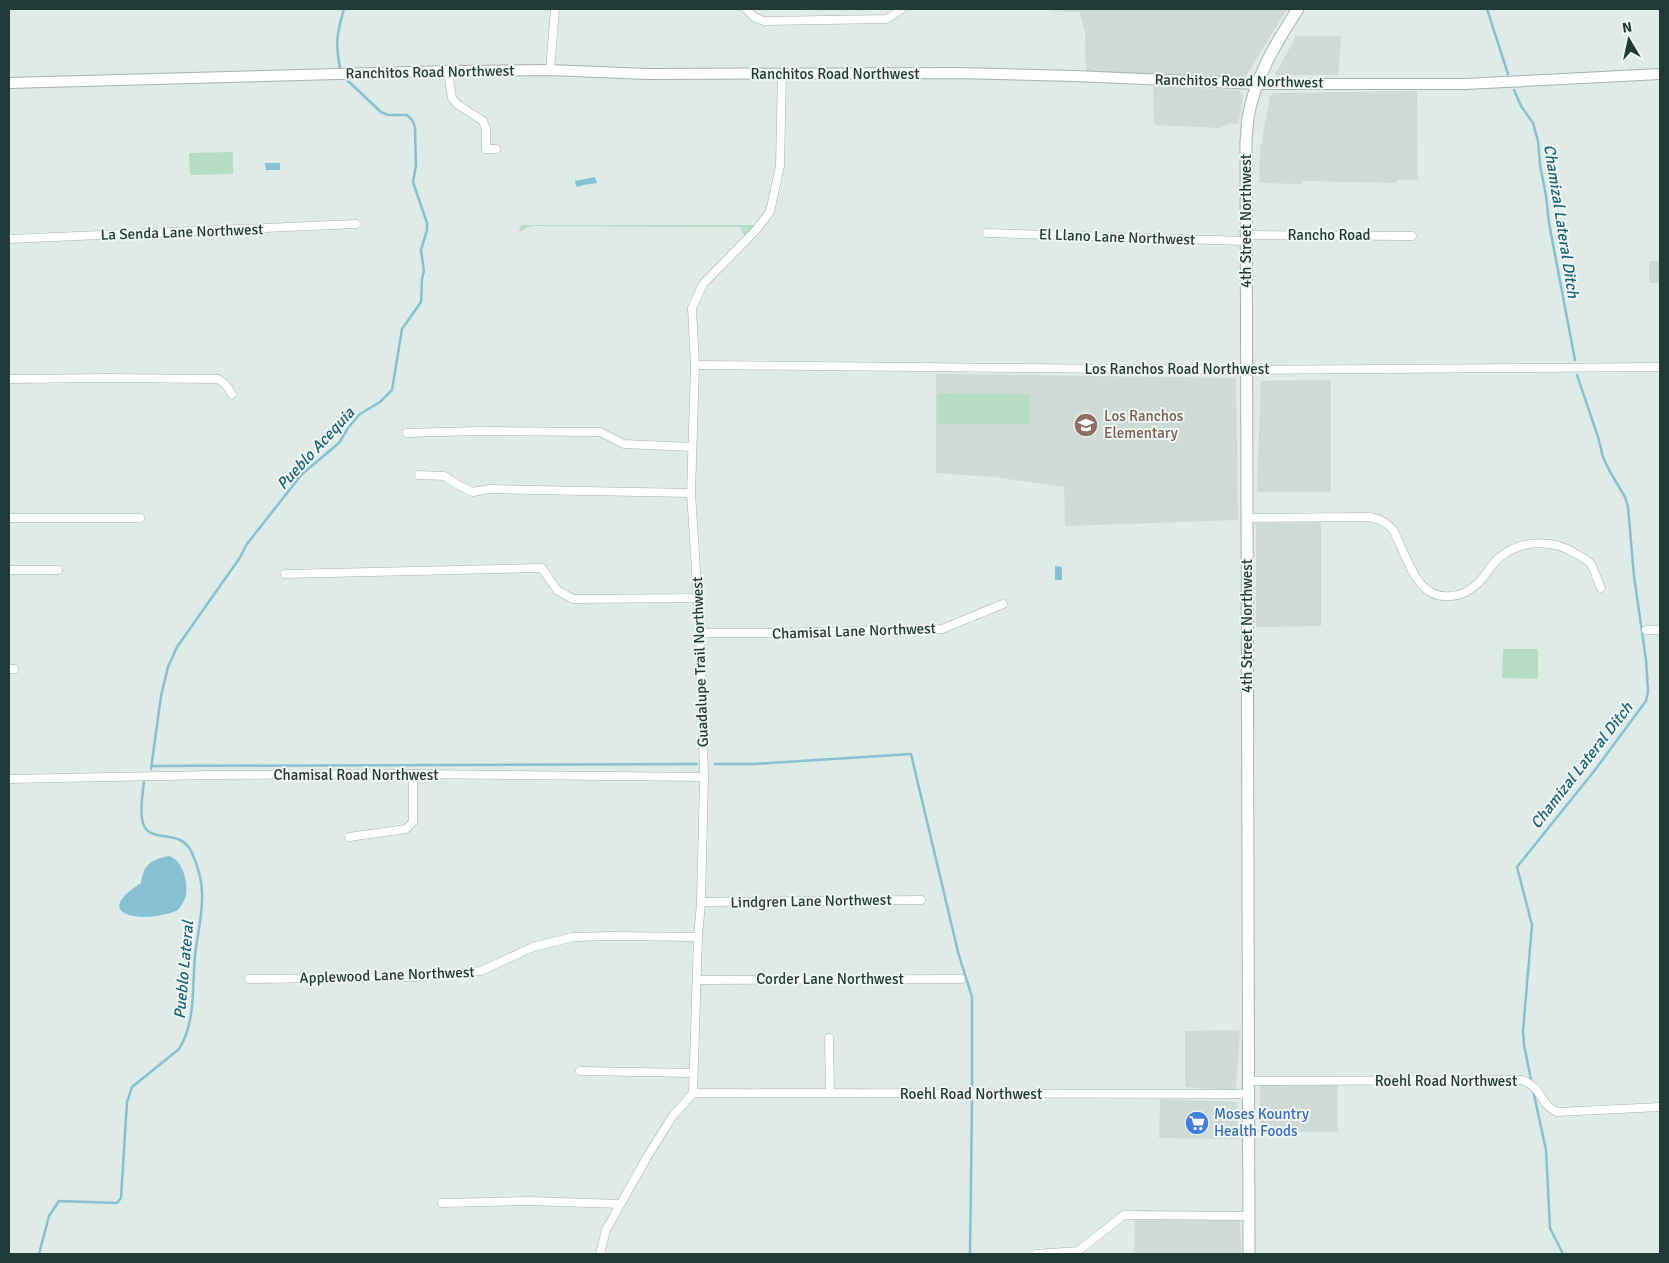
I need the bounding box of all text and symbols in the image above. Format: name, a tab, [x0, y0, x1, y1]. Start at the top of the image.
north arrow	[1604, 15, 1654, 65]
text: N	[1621, 18, 1633, 37]
street label: Ranchitos Road Northwest	[345, 62, 515, 82]
street label: Ranchitos Road Northwest	[750, 65, 920, 83]
street label: Ranchitos Road Northwest	[1154, 71, 1324, 91]
water label: Chamizal Lateral Ditch	[1539, 143, 1583, 301]
street label: 4th Street Northwest	[1237, 154, 1255, 288]
street label: La Senda Lane Northwest	[100, 220, 264, 244]
street label: El Llano Lane Northwest	[1039, 225, 1195, 249]
street label: Rancho Road	[1287, 226, 1371, 244]
street label: Los Ranchos Road Northwest	[1084, 360, 1270, 378]
water label: Pueblo Acequia	[273, 403, 359, 494]
place label: Los Ranchos Elementary	[1104, 407, 1184, 442]
school or university icon: Los Ranchos Elementary	[1073, 412, 1099, 438]
street label: 4th Street Northwest	[1238, 559, 1256, 693]
street label: Guadalupe Trail Northwest	[688, 576, 712, 748]
street label: Chamisal Lane Northwest	[772, 619, 936, 643]
water label: Chamizal Lateral Ditch	[1526, 697, 1638, 833]
street label: Chamisal Road Northwest	[273, 766, 439, 784]
street label: Lindgren Lane Northwest	[730, 891, 892, 911]
water label: Pueblo Lateral	[170, 919, 198, 1020]
street label: Applewood Lane Northwest	[299, 963, 475, 987]
street label: Corder Lane Northwest	[756, 970, 904, 988]
street label: Roehl Road Northwest	[1375, 1072, 1517, 1090]
street label: Roehl Road Northwest	[900, 1085, 1042, 1103]
place label: Moses Kountry Health Foods	[1214, 1105, 1309, 1140]
supermarket icon: Moses Kountry Health Foods	[1184, 1110, 1210, 1136]

